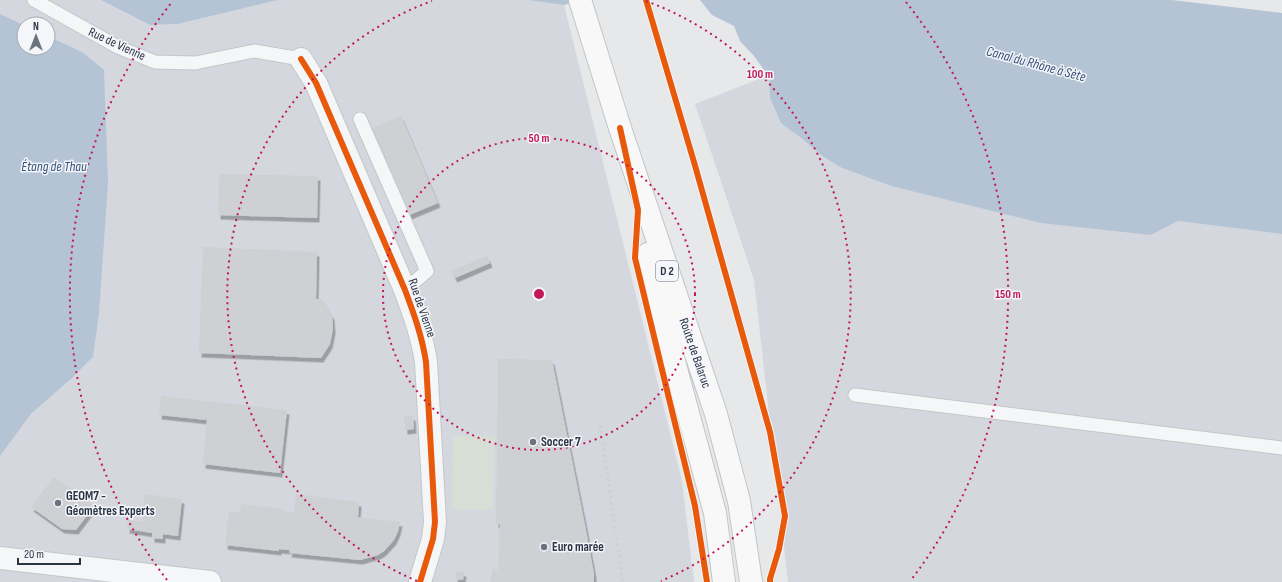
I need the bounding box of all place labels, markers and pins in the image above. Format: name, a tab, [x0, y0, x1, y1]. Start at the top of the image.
centre of rings	[532, 287, 546, 301]
place label: Soccer 7	[541, 434, 581, 450]
marker: Soccer 7	[528, 437, 538, 447]
place label: GEOM7 - Géomètres Experts	[66, 488, 155, 519]
marker: GEOM7 - Géomètres Experts	[53, 498, 63, 508]
place label: Euro marée	[552, 539, 604, 555]
marker: Euro marée	[539, 542, 549, 552]

